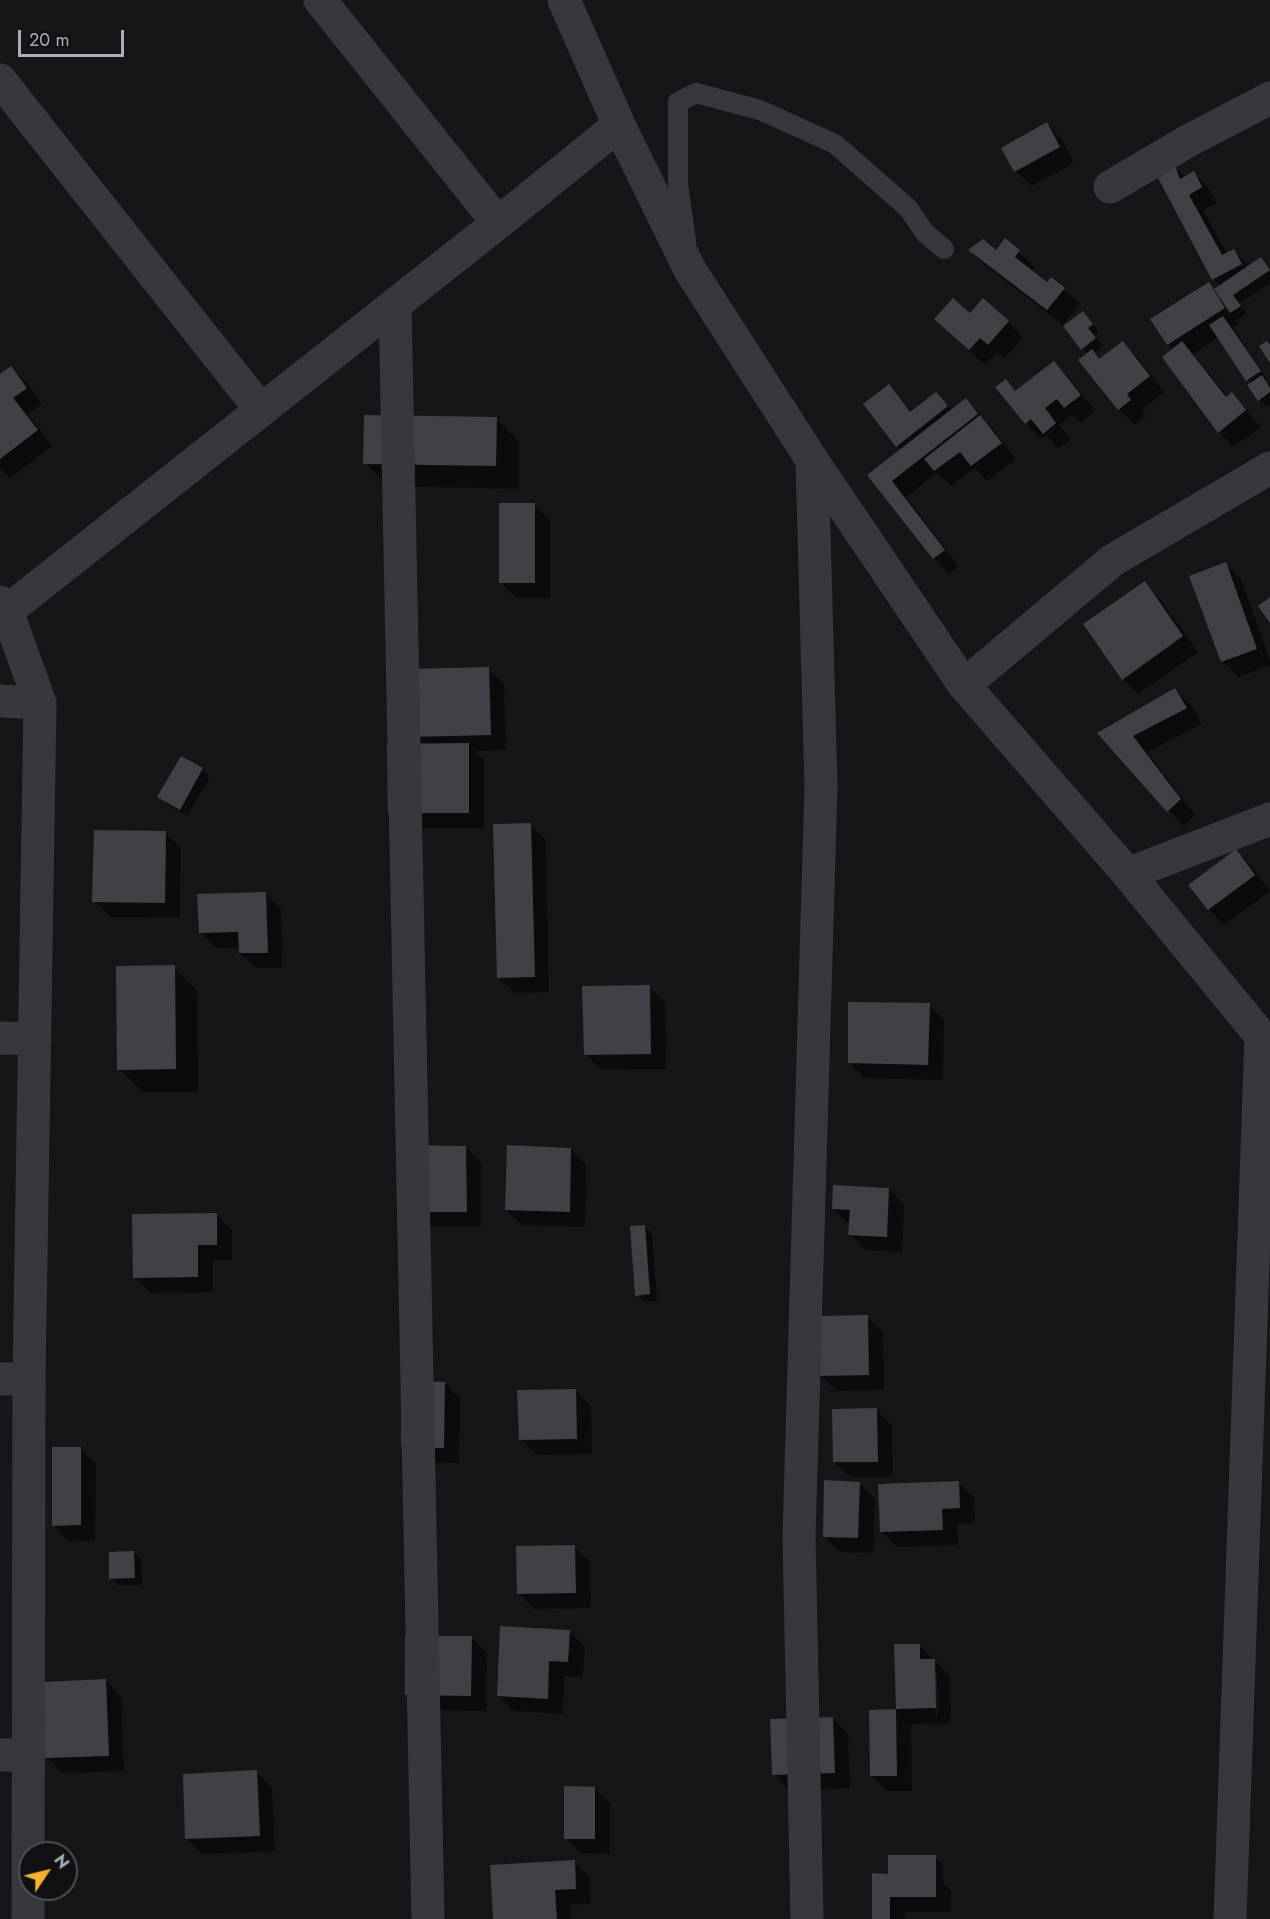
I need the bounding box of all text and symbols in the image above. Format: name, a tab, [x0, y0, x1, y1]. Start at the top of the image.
scale bar	[21, 18, 128, 56]
text: 20 m	[29, 27, 69, 53]
north arrow	[18, 1841, 78, 1901]
text: N	[48, 1850, 75, 1873]

